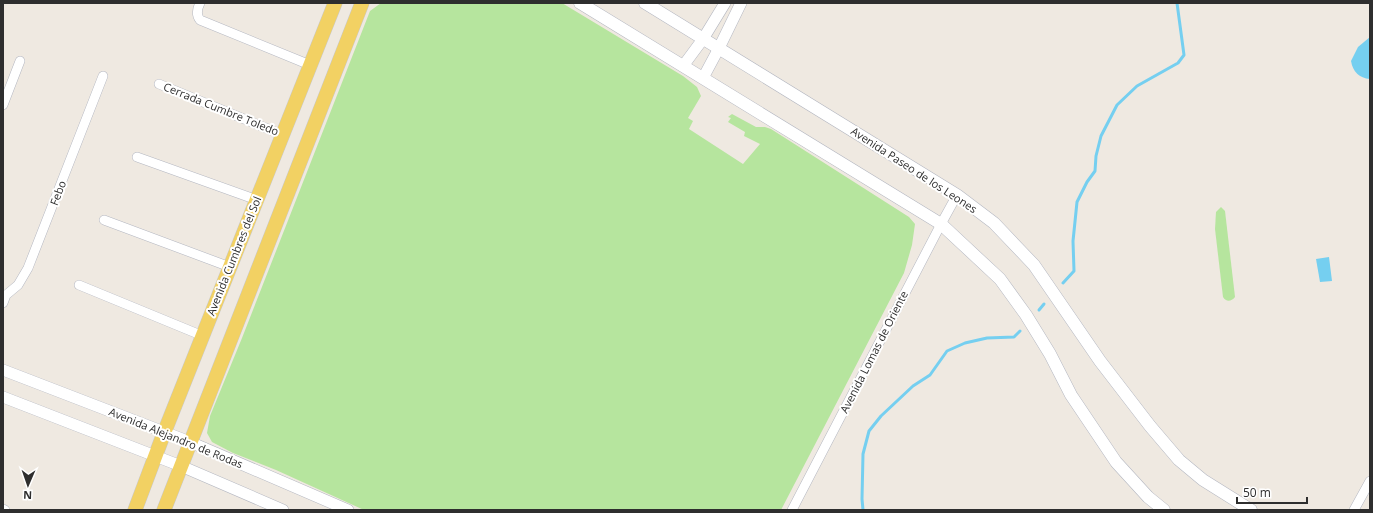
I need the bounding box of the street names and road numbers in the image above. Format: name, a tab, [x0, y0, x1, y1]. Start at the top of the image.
street label: Cerrada Cumbre Toledo	[161, 79, 281, 139]
street label: Avenida Paseo de los Leones	[848, 123, 980, 216]
street label: Febo	[46, 178, 69, 207]
street label: Avenida Cumbres del Sol	[203, 194, 264, 318]
street label: Avenida Lomas de Oriente	[836, 288, 911, 415]
street label: Avenida Alejandro de Rodas	[107, 404, 245, 471]

